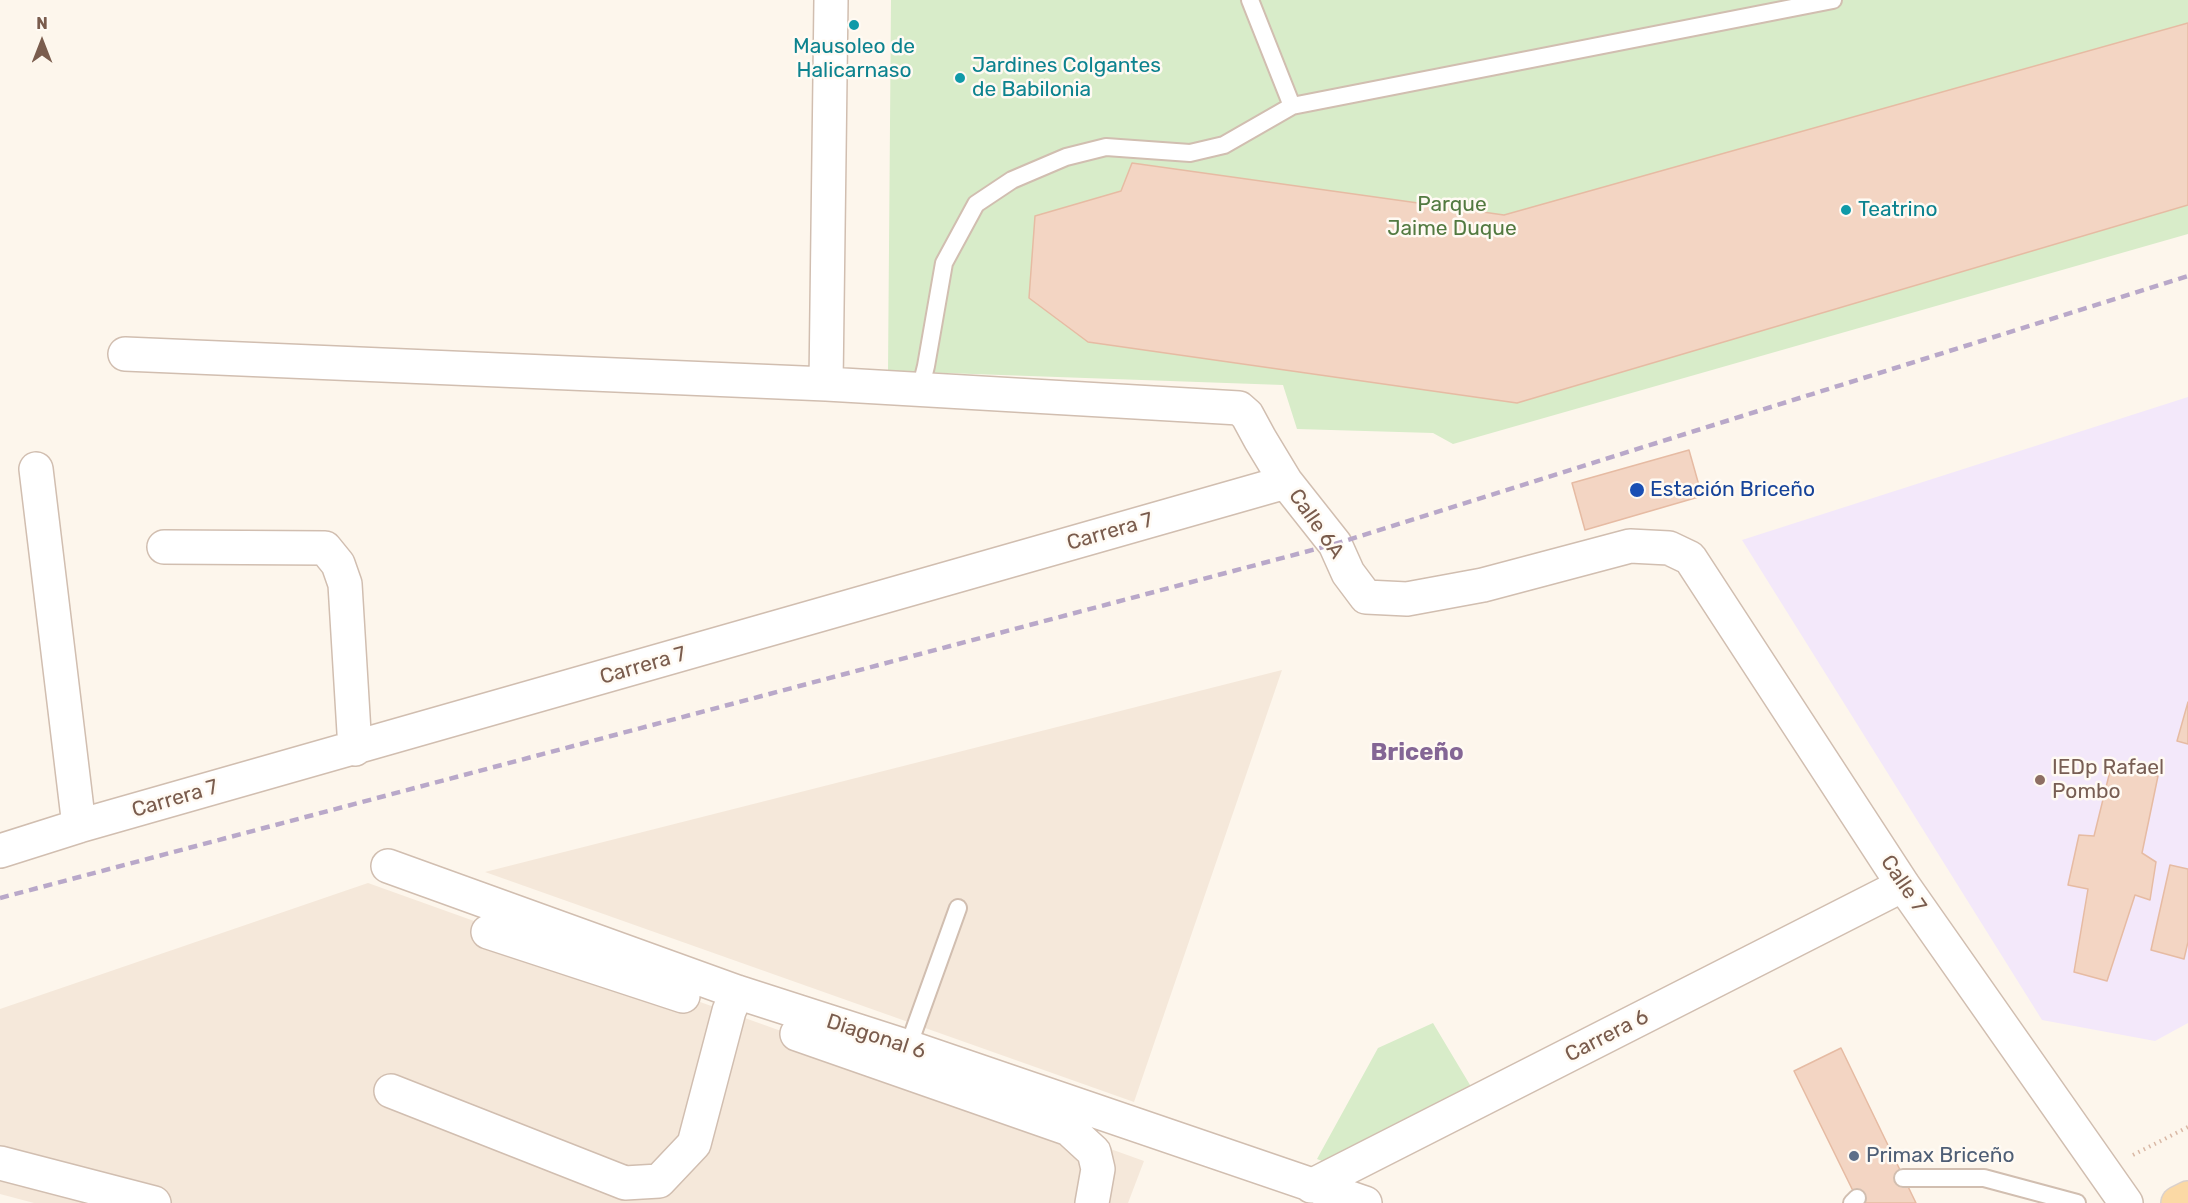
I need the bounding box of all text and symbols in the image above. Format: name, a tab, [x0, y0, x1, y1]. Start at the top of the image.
north arrow	[12, 12, 72, 72]
text: N	[36, 14, 48, 33]
marker: Mausoleo de Halicarnaso	[847, 18, 861, 32]
place label: Mausoleo de Halicarnaso	[793, 34, 915, 84]
place label: Jardines Colgantes de Babilonia	[972, 53, 1161, 103]
marker: Jardines Colgantes de Babilonia	[953, 71, 967, 85]
park label: Parque Jaime Duque	[1387, 192, 1517, 242]
place label: Teatrino	[1858, 197, 1937, 223]
marker: Teatrino	[1839, 203, 1853, 217]
place label: Estación Briceño	[1650, 477, 1815, 503]
marker: Estación Briceño	[1628, 481, 1646, 499]
street label: Calle 6A	[1283, 484, 1349, 564]
street label: Carrera 7	[1064, 508, 1156, 556]
street label: Carrera 7	[597, 642, 689, 690]
district label: Briceño	[1370, 739, 1464, 767]
place label: IEDp Rafael Pombo	[2052, 755, 2164, 805]
marker: IEDp Rafael Pombo	[2033, 773, 2047, 787]
street label: Carrera 7	[129, 775, 221, 823]
street label: Calle 7	[1875, 851, 1931, 917]
street label: Carrera 6	[1561, 1004, 1653, 1068]
street label: Diagonal 6	[823, 1009, 929, 1065]
place label: Primax Briceño	[1866, 1143, 2014, 1169]
marker: Primax Briceño	[1847, 1149, 1861, 1163]

